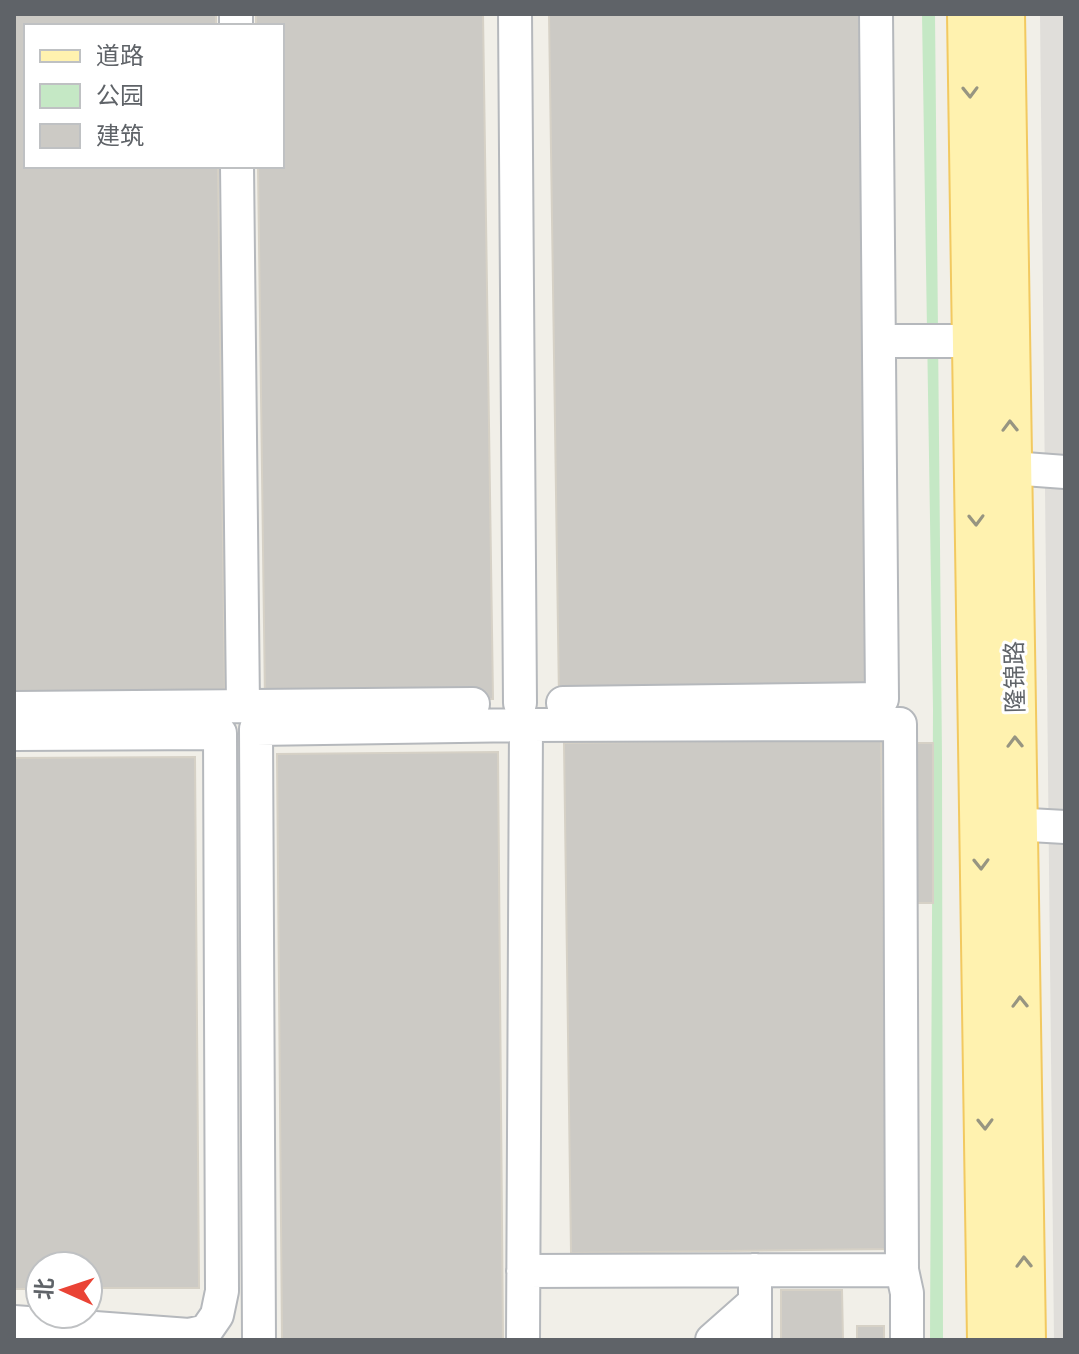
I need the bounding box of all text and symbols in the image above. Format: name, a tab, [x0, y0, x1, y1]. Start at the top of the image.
legend	[24, 24, 284, 168]
text: 道路	[96, 39, 144, 71]
text: 公园	[96, 79, 144, 111]
one-way arrow	[961, 86, 978, 99]
text: 建筑	[96, 119, 144, 151]
one-way arrow	[1001, 419, 1019, 432]
one-way arrow	[967, 514, 985, 527]
street label: 隆锦路	[997, 641, 1031, 713]
one-way arrow	[1007, 735, 1024, 748]
one-way arrow	[972, 858, 990, 871]
one-way arrow	[1011, 995, 1028, 1008]
one-way arrow	[976, 1118, 994, 1131]
north arrow	[24, 1250, 104, 1330]
one-way arrow	[1015, 1255, 1032, 1268]
text: 北	[28, 1277, 59, 1301]

